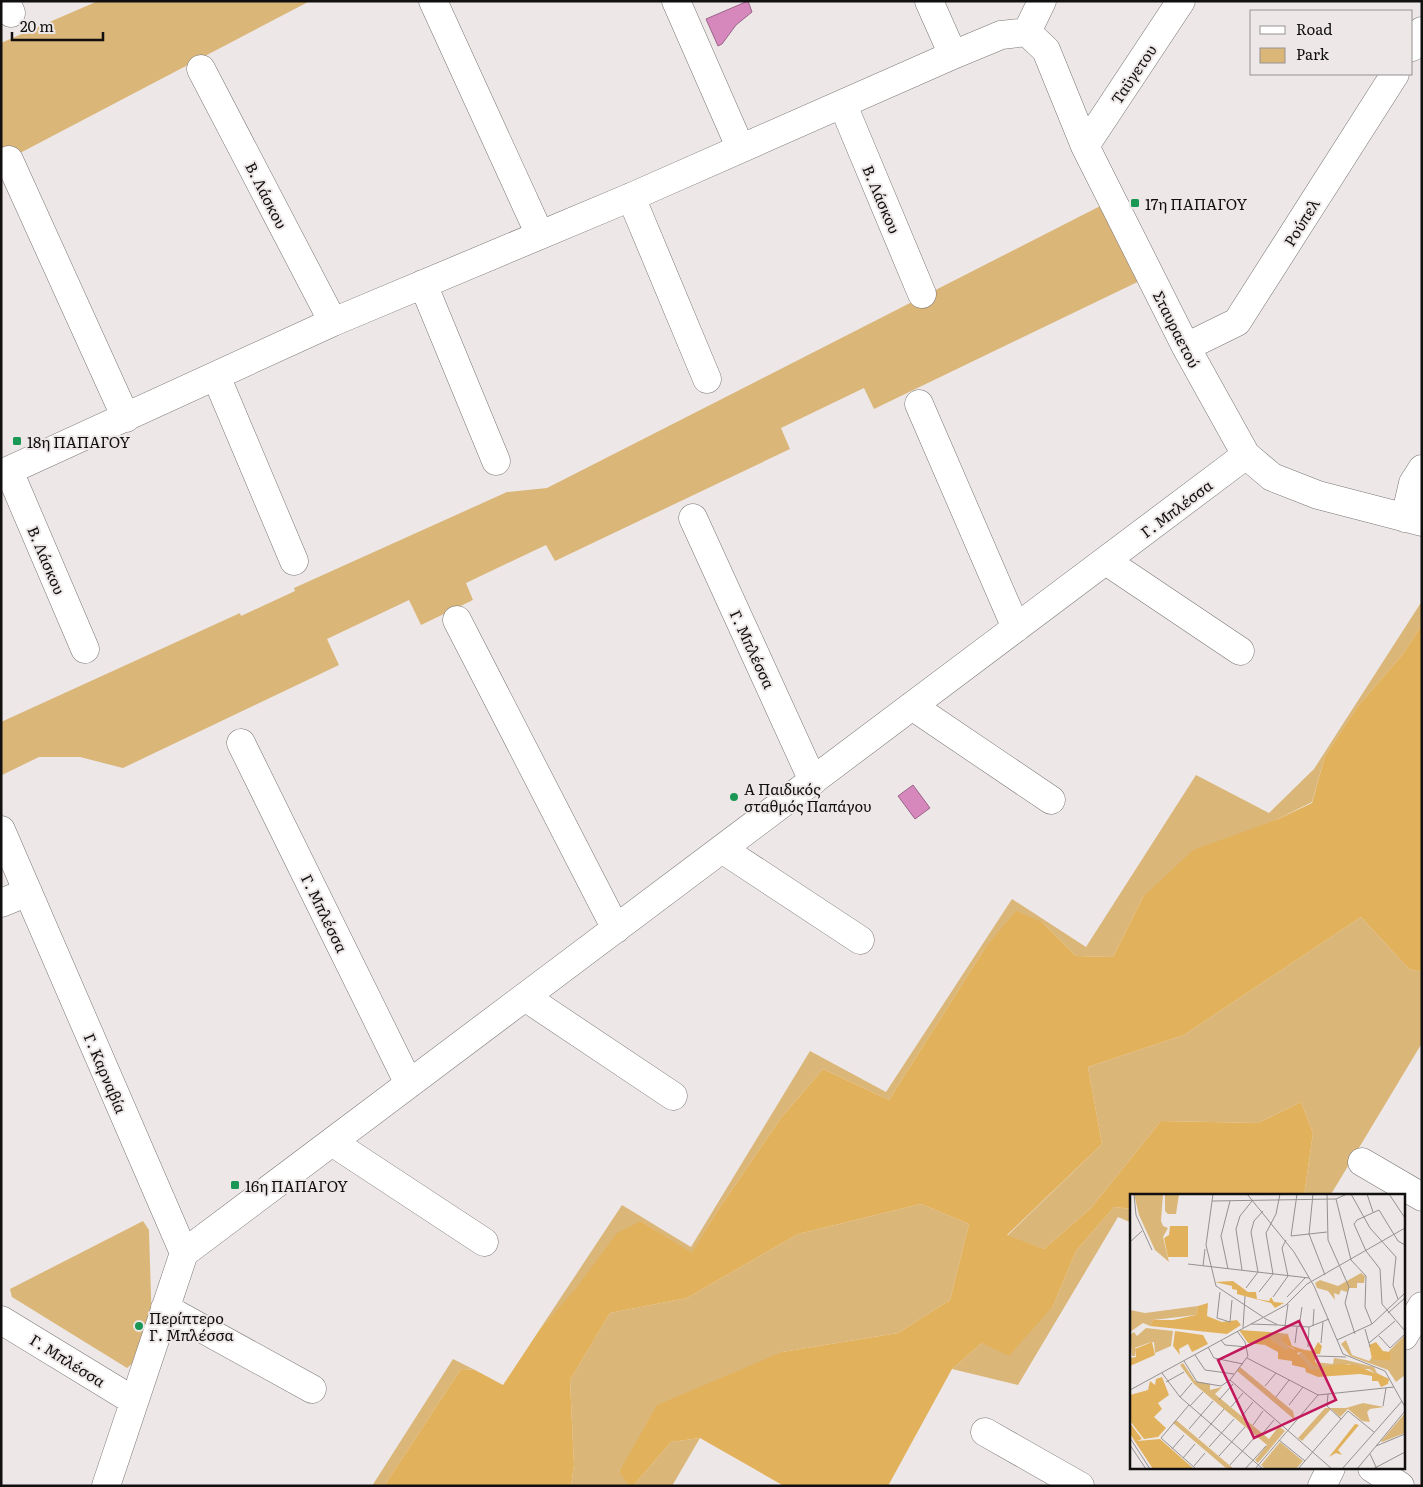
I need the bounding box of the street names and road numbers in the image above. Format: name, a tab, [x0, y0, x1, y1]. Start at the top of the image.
street label: Ταϋγετου	[1104, 39, 1162, 109]
street label: Β. Λάσκου	[240, 158, 294, 233]
street label: Β. Λάσκου	[857, 161, 907, 237]
street label: Ρούπελ	[1277, 194, 1325, 250]
street label: Σταυραετού	[1148, 286, 1206, 372]
street label: Γ. Μπλέσσα	[1135, 473, 1217, 543]
street label: Β. Λάσκου	[22, 522, 72, 598]
street label: Γ. Μπλέσσα	[725, 606, 781, 692]
street label: Γ. Μπλέσσα	[296, 870, 354, 956]
street label: Γ. Καρναβία	[79, 1029, 133, 1117]
street label: Γ. Μπλέσσα	[26, 1328, 110, 1392]

